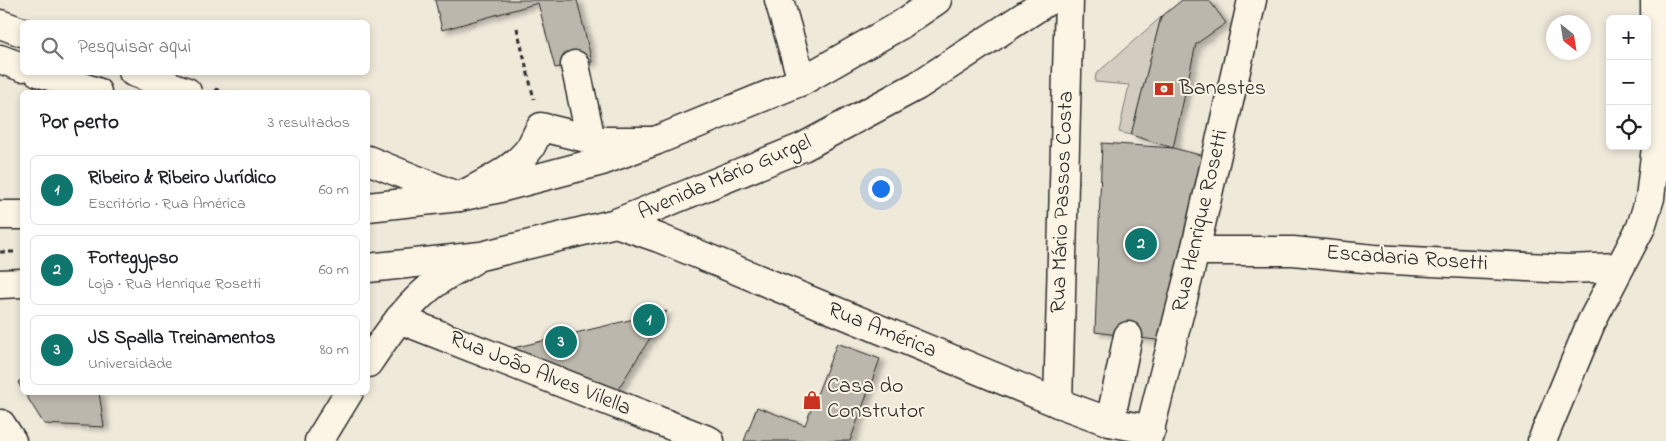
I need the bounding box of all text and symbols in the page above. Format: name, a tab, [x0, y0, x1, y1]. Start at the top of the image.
north arrow	[1546, 15, 1591, 60]
map controls	[1606, 15, 1651, 150]
button: +	[1606, 15, 1651, 60]
search box	[20, 20, 370, 75]
icon: search	[38, 34, 66, 62]
text: Pesquisar aqui	[78, 34, 191, 61]
button: −	[1606, 60, 1651, 105]
place label: Banestes	[1178, 73, 1266, 105]
bank icon: Banestes	[1153, 78, 1175, 100]
street label: Rua Mário Passos Costa	[1043, 90, 1083, 314]
button: locate	[1606, 105, 1651, 150]
text: Por perto	[40, 108, 119, 138]
text: 3 resultados	[268, 111, 350, 135]
street label: Rua Henrique Rosetti	[1164, 126, 1238, 316]
street label: Avenida Mário Gurgel	[633, 127, 817, 230]
text: Ribeiro & Ribeiro Jurídico	[88, 165, 276, 192]
your location	[868, 176, 894, 202]
text: 1	[54, 178, 60, 202]
text: 60 m	[319, 178, 349, 202]
text: Escritório · Rua América	[88, 192, 246, 216]
pin: 2	[1125, 225, 1157, 263]
street label: Escadaria Rosetti	[1325, 237, 1489, 281]
text: Fortegypso	[88, 245, 178, 272]
text: 2	[53, 258, 61, 282]
text: 60 m	[319, 258, 349, 282]
text: Loja · Rua Henrique Rosetti	[88, 272, 261, 296]
street label: Rua América	[823, 295, 941, 367]
pin: 1	[633, 301, 665, 339]
street label: Rua João Alves Vilella	[444, 323, 636, 425]
pin: 3	[545, 323, 577, 361]
text: JS Spalla Treinamentos	[88, 325, 275, 352]
text: 3	[54, 338, 60, 362]
text: 80 m	[320, 338, 349, 362]
text: Universidade	[88, 352, 172, 376]
place label: Casa do Construtor	[827, 371, 925, 428]
shop icon: Casa do Construtor	[801, 389, 823, 411]

